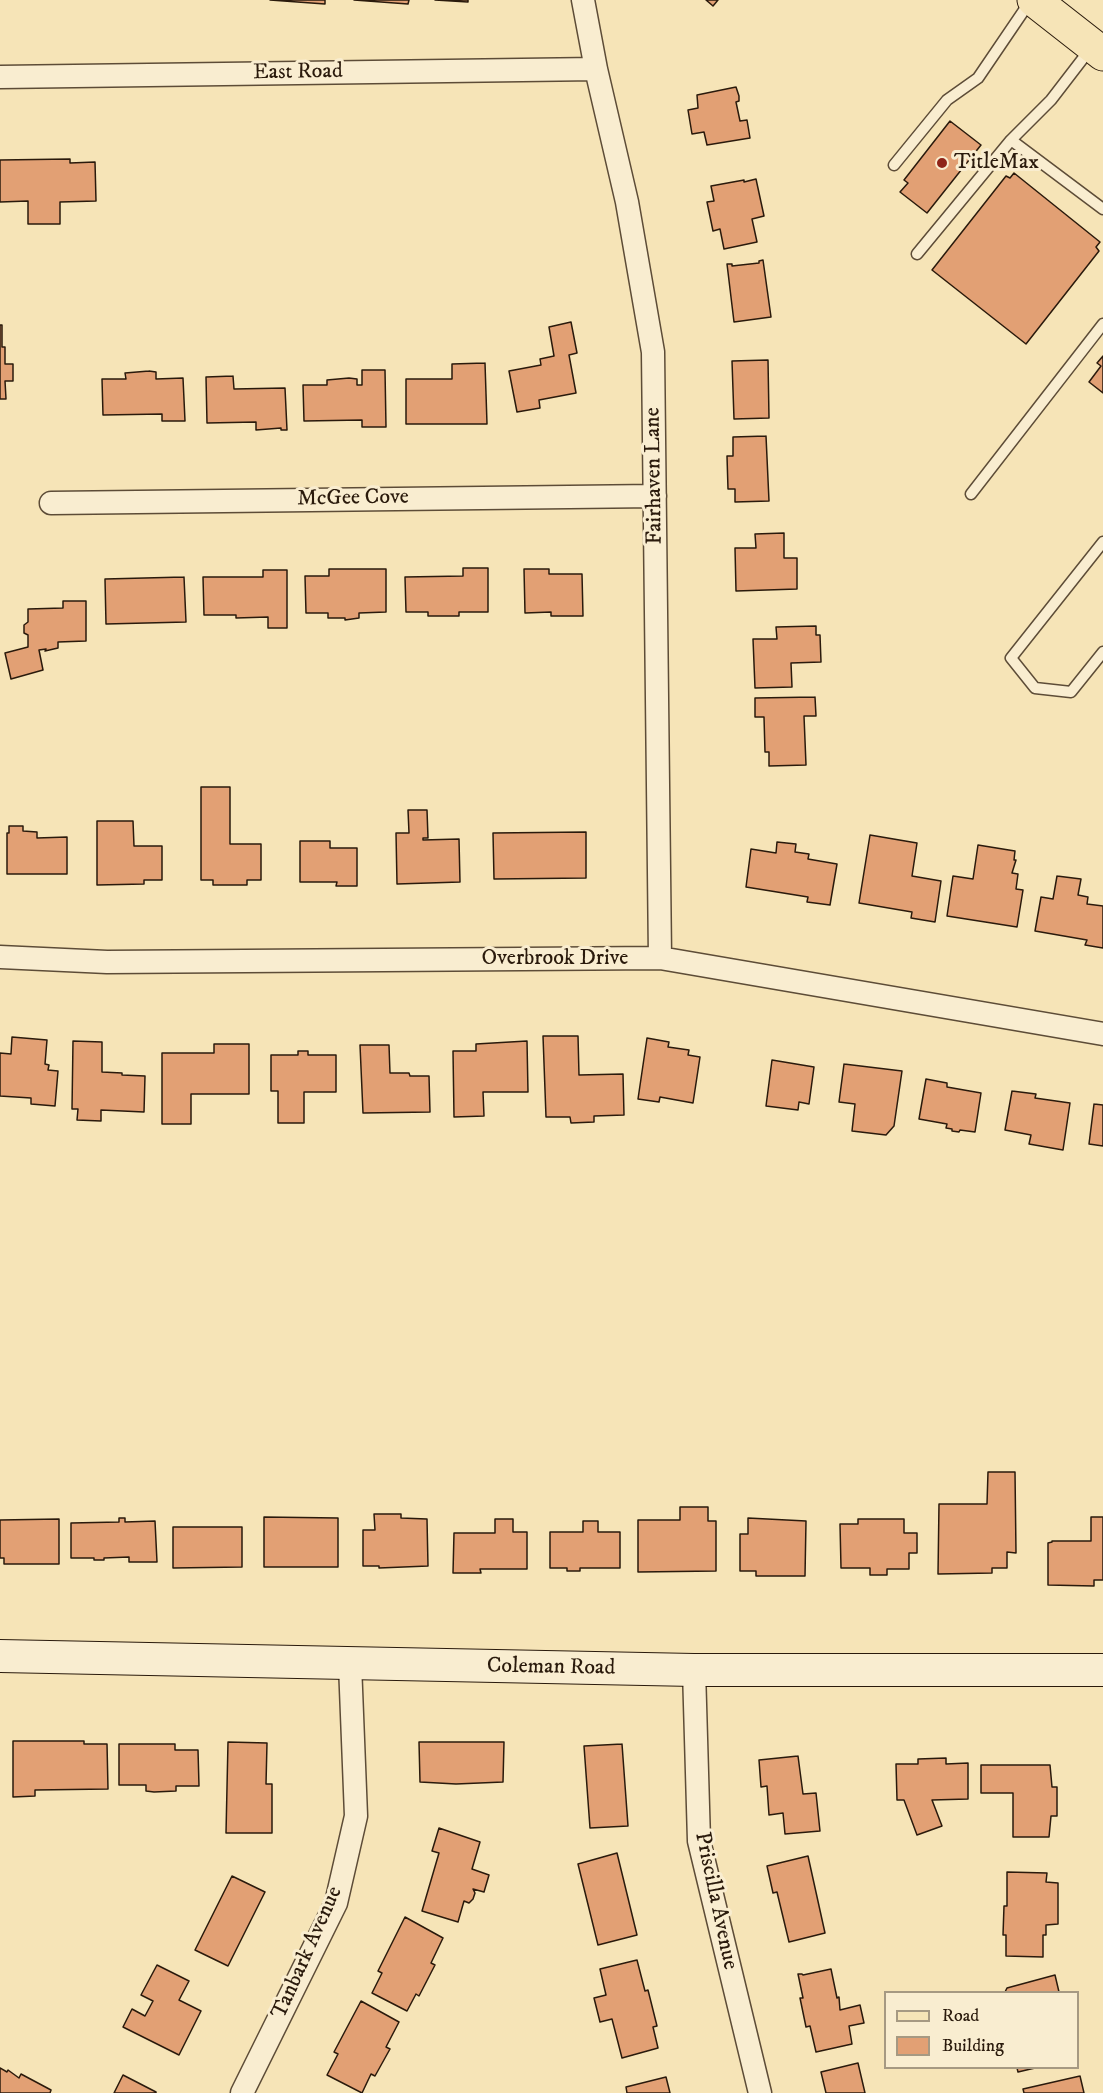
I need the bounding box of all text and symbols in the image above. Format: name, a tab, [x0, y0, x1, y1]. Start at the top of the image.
street label: East Road	[253, 59, 343, 87]
place label: TitleMax	[954, 150, 1039, 176]
marker: TitleMax	[935, 156, 949, 170]
street label: Fairhaven Lane	[641, 407, 669, 545]
street label: McGee Cove	[297, 485, 409, 513]
street label: Overbrook Drive	[482, 946, 628, 972]
street label: Coleman Road	[487, 1654, 615, 1682]
street label: Priscilla Avenue	[688, 1830, 742, 1972]
street label: Tanbark Avenue	[267, 1883, 349, 2023]
legend	[884, 1991, 1079, 2069]
text: Road	[942, 2005, 979, 2027]
text: Building	[942, 2035, 1004, 2057]

